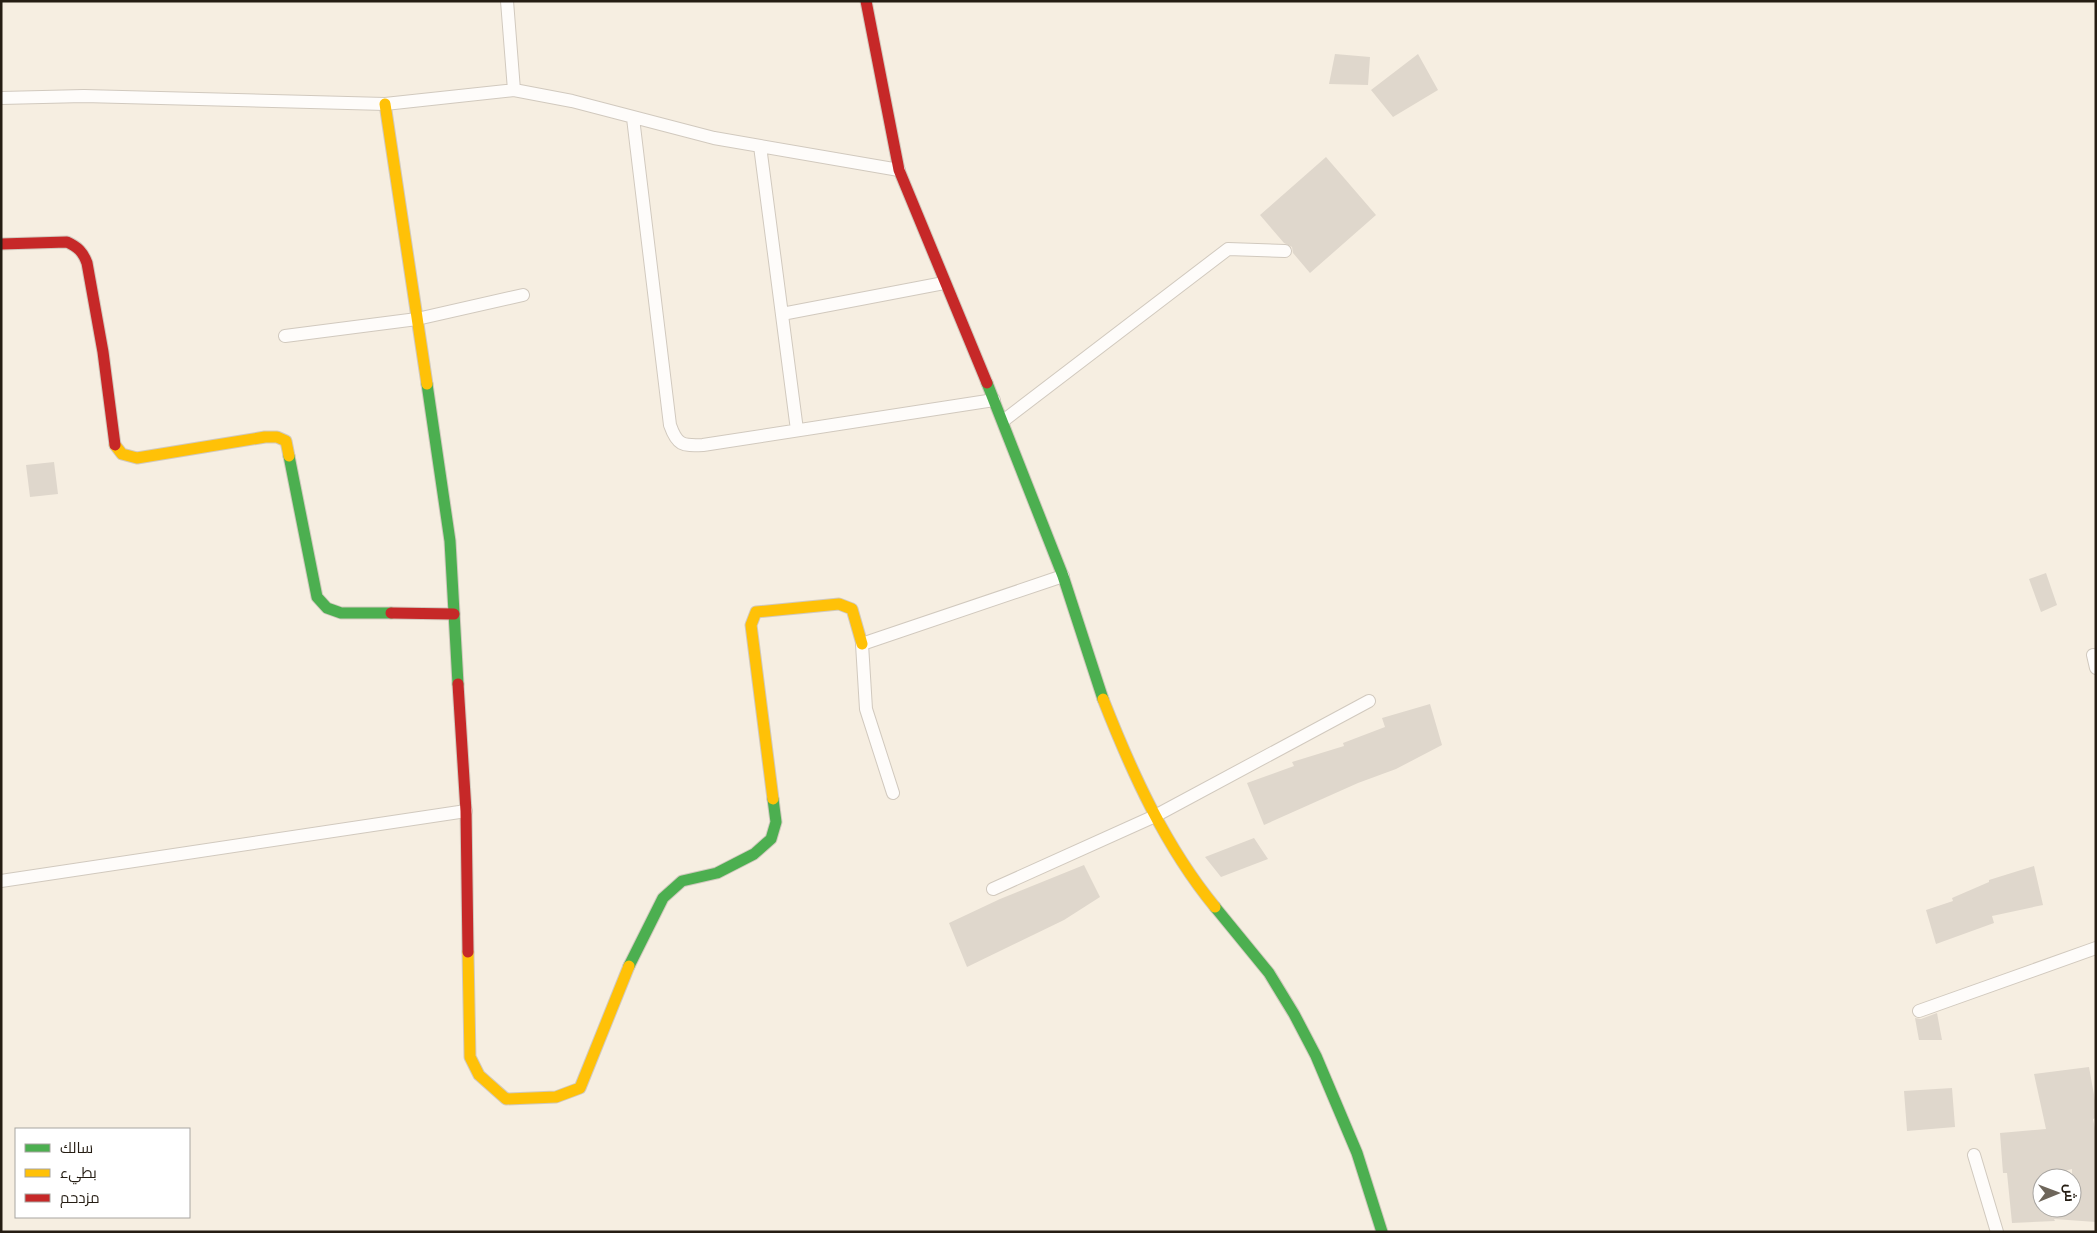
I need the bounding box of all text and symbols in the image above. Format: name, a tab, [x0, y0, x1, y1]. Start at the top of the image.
legend	[15, 1128, 190, 1218]
text: سالك	[60, 1139, 93, 1157]
text: بطيء	[60, 1164, 97, 1185]
north arrow	[2032, 1168, 2082, 1218]
text: ش	[2061, 1184, 2078, 1202]
text: مزدحم	[60, 1189, 100, 1208]

